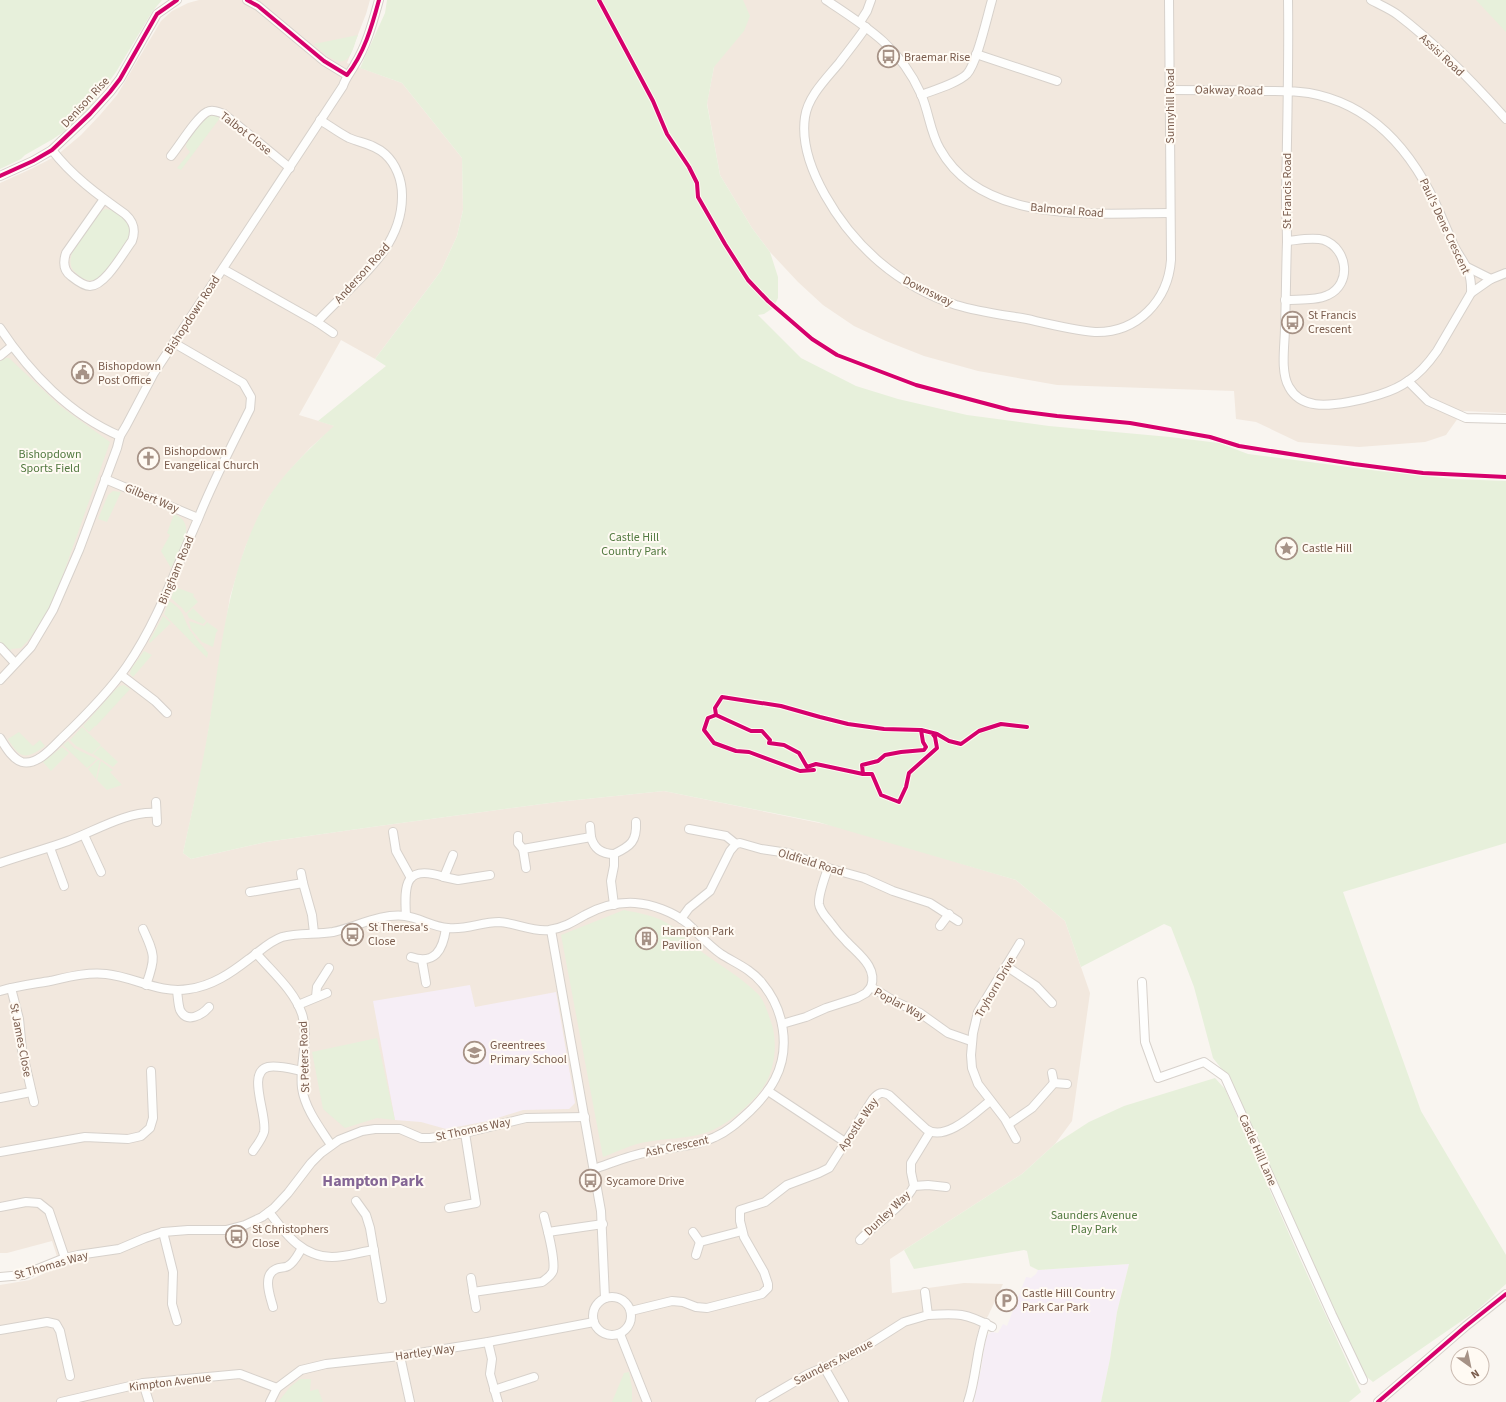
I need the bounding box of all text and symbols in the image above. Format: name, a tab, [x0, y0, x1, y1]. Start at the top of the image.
street label: Assisi Road	[1415, 30, 1468, 81]
bus stop icon: Braemar Rise	[876, 44, 902, 70]
place label: Braemar Rise	[904, 49, 970, 66]
street label: Sunnyhill Road	[1162, 68, 1179, 144]
street label: Denison Rise	[57, 73, 113, 132]
street label: Oakway Road	[1195, 81, 1263, 100]
street label: Talbot Close	[216, 108, 275, 159]
street label: St Francis Road	[1279, 153, 1296, 229]
street label: Paul's Dene Crescent	[1415, 175, 1474, 277]
street label: Balmoral Road	[1029, 199, 1104, 222]
street label: Anderson Road	[331, 239, 394, 307]
street label: Bishopdown Road	[160, 272, 224, 358]
street label: Downsway	[900, 272, 956, 311]
place label: St Francis Crescent	[1308, 307, 1356, 338]
bus stop icon: St Francis Crescent	[1279, 309, 1305, 335]
place label: Bishopdown Post Office	[98, 358, 161, 389]
public building icon: Bishopdown Post Office	[70, 360, 96, 386]
place label: Bishopdown Evangelical Church	[164, 443, 259, 474]
church icon: Bishopdown Evangelical Church	[135, 445, 161, 471]
park label: Bishopdown Sports Field	[18, 446, 82, 477]
street label: Gilbert Way	[122, 479, 182, 518]
park label: Castle Hill Country Park	[601, 529, 667, 560]
street label: Bingham Road	[154, 533, 199, 607]
place icon: Castle Hill	[1274, 535, 1300, 561]
place label: Castle Hill	[1302, 540, 1352, 557]
street label: Oldfield Road	[776, 844, 846, 881]
place label: St Theresa's Close	[368, 919, 428, 950]
bus stop icon: St Theresa's Close	[339, 921, 365, 947]
place label: Hampton Park Pavilion	[662, 923, 734, 954]
building icon: Hampton Park Pavilion	[634, 925, 660, 951]
street label: Tryhorn Drive	[971, 953, 1020, 1021]
street label: Poplar Way	[871, 984, 929, 1025]
street label: St James Close	[5, 1002, 36, 1079]
street label: St Peters Road	[295, 1021, 314, 1093]
place label: Greentrees Primary School	[490, 1037, 567, 1068]
school or university icon: Greentrees Primary School	[461, 1039, 487, 1065]
street label: Apostle Way	[834, 1094, 883, 1154]
street label: Castle Hill Lane	[1234, 1112, 1281, 1189]
street label: St Thomas Way	[434, 1113, 513, 1146]
street label: Ash Crescent	[644, 1131, 710, 1162]
bus stop icon: Sycamore Drive	[577, 1168, 603, 1194]
district label: Hampton Park	[322, 1170, 424, 1192]
place label: Sycamore Drive	[606, 1173, 684, 1190]
street label: Dunley Way	[860, 1187, 915, 1240]
park label: Saunders Avenue Play Park	[1051, 1207, 1137, 1238]
place label: St Christophers Close	[252, 1221, 329, 1252]
bus stop icon: St Christophers Close	[223, 1223, 249, 1249]
street label: St Thomas Way	[12, 1247, 91, 1284]
place label: Castle Hill Country Park Car Park	[1022, 1285, 1115, 1316]
parking icon: Castle Hill Country Park Car Park	[993, 1287, 1019, 1313]
street label: Saunders Avenue	[791, 1335, 876, 1390]
street label: Hartley Way	[394, 1340, 456, 1365]
north arrow	[1450, 1346, 1490, 1386]
text: N	[1468, 1366, 1482, 1382]
street label: Kimpton Avenue	[128, 1369, 212, 1396]

